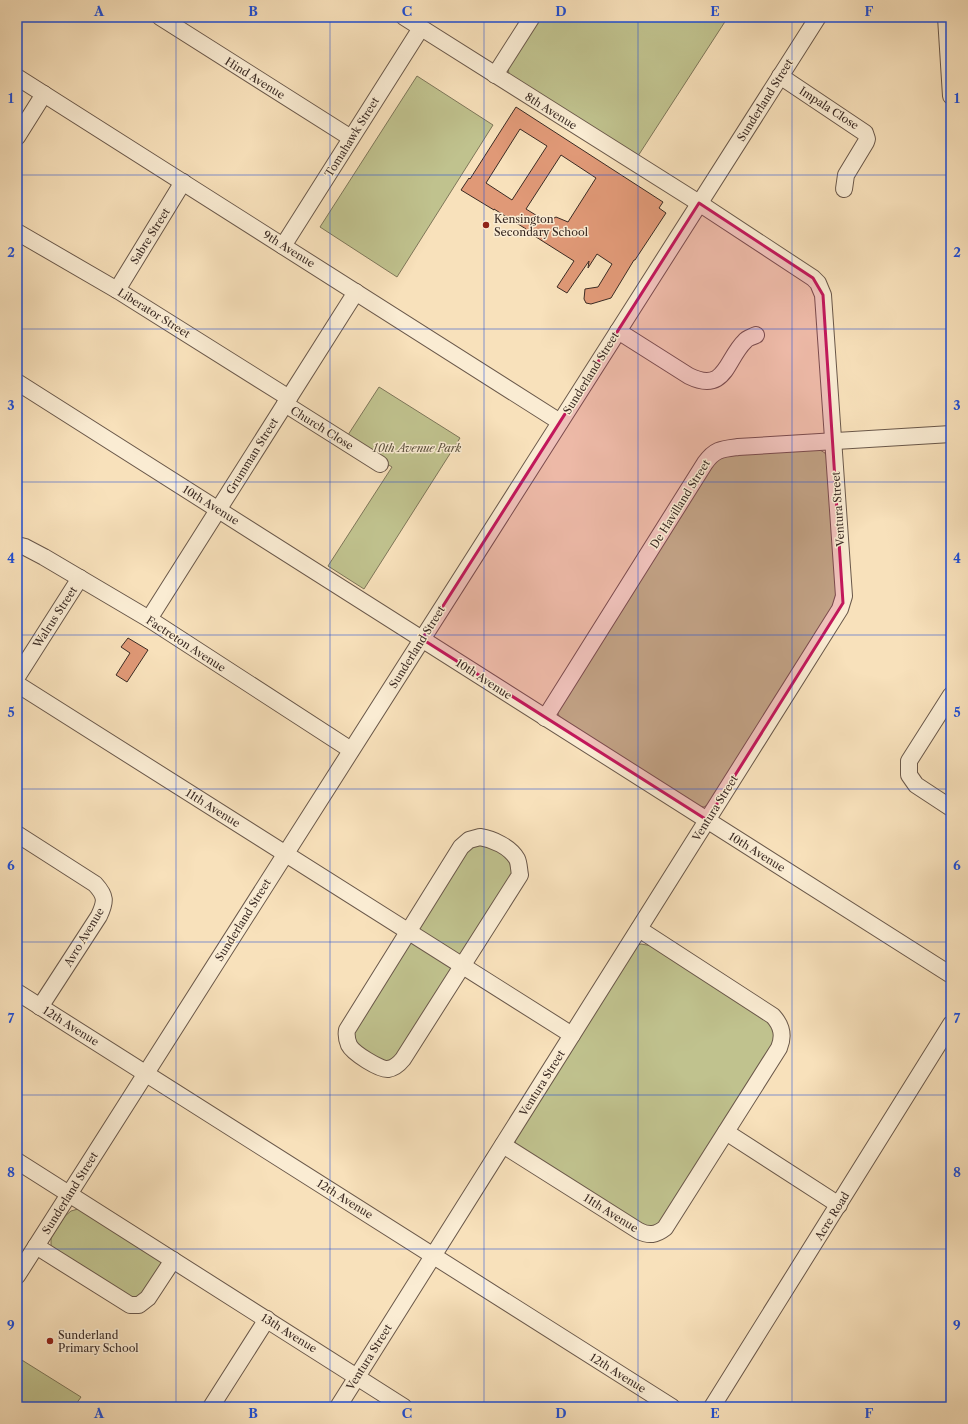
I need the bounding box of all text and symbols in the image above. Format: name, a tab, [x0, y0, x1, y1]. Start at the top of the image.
text: A	[93, 3, 105, 19]
text: B	[248, 3, 258, 19]
text: C	[402, 3, 412, 19]
text: D	[555, 3, 567, 19]
text: E	[710, 3, 720, 19]
text: F	[865, 3, 874, 19]
street label: Hind Avenue	[222, 54, 288, 102]
street label: Sunderland Street	[734, 56, 796, 144]
street label: Impala Close	[797, 84, 861, 132]
street label: 8th Avenue	[522, 89, 580, 133]
text: 1	[8, 90, 14, 106]
text: 1	[954, 90, 960, 106]
street label: Tomahawk Street	[322, 94, 382, 180]
street label: Sabre Street	[127, 205, 173, 267]
place label: Kensington Secondary School	[494, 212, 589, 239]
marker: Kensington Secondary School	[481, 220, 491, 230]
street label: 9th Avenue	[260, 227, 318, 271]
text: 2	[7, 244, 15, 260]
text: 2	[953, 244, 961, 260]
street label: Liberator Street	[115, 285, 193, 341]
street label: Sunderland Street	[560, 329, 622, 417]
text: 3	[7, 397, 15, 413]
text: 3	[953, 397, 961, 413]
street label: Church Close	[288, 403, 356, 453]
street label: Grumman Street	[223, 415, 281, 497]
park label: 10th Avenue Park	[372, 441, 462, 455]
street label: De Havilland Street	[647, 457, 713, 551]
street label: Ventura Street	[828, 471, 848, 548]
street label: 10th Avenue	[180, 482, 242, 528]
text: 4	[7, 550, 15, 566]
text: 4	[953, 550, 961, 566]
street label: Walrus Street	[29, 584, 80, 651]
street label: Sunderland Street	[386, 603, 448, 691]
street label: Factreton Avenue	[144, 613, 228, 675]
street label: 10th Avenue	[453, 656, 515, 702]
text: 5	[7, 704, 15, 720]
text: 5	[953, 704, 961, 720]
street label: Ventura Street	[689, 772, 741, 844]
street label: 11th Avenue	[183, 786, 243, 830]
street label: 10th Avenue	[726, 829, 788, 875]
text: 6	[7, 857, 15, 873]
text: 6	[953, 857, 961, 873]
street label: Sunderland Street	[212, 876, 274, 964]
street label: Avro Avenue	[60, 905, 107, 970]
street label: 12th Avenue	[40, 1003, 102, 1049]
text: 7	[8, 1010, 15, 1026]
text: 7	[954, 1010, 961, 1026]
street label: Ventura Street	[516, 1047, 568, 1119]
street label: Sunderland Street	[39, 1149, 101, 1237]
text: 8	[7, 1164, 15, 1180]
text: 8	[953, 1164, 961, 1180]
street label: 12th Avenue	[314, 1176, 376, 1222]
street label: Acre Road	[811, 1189, 853, 1244]
street label: 11th Avenue	[581, 1191, 641, 1235]
street label: 13th Avenue	[259, 1310, 319, 1356]
text: 9	[7, 1317, 15, 1333]
text: 9	[953, 1317, 961, 1333]
street label: Ventura Street	[343, 1321, 395, 1393]
place label: Sunderland Primary School	[58, 1328, 139, 1355]
marker: Sunderland Primary School	[45, 1336, 55, 1346]
street label: 12th Avenue	[587, 1350, 649, 1396]
text: A	[93, 1405, 105, 1421]
text: B	[248, 1405, 258, 1421]
text: C	[402, 1405, 412, 1421]
text: D	[555, 1405, 567, 1421]
text: E	[710, 1405, 720, 1421]
text: F	[865, 1405, 874, 1421]

